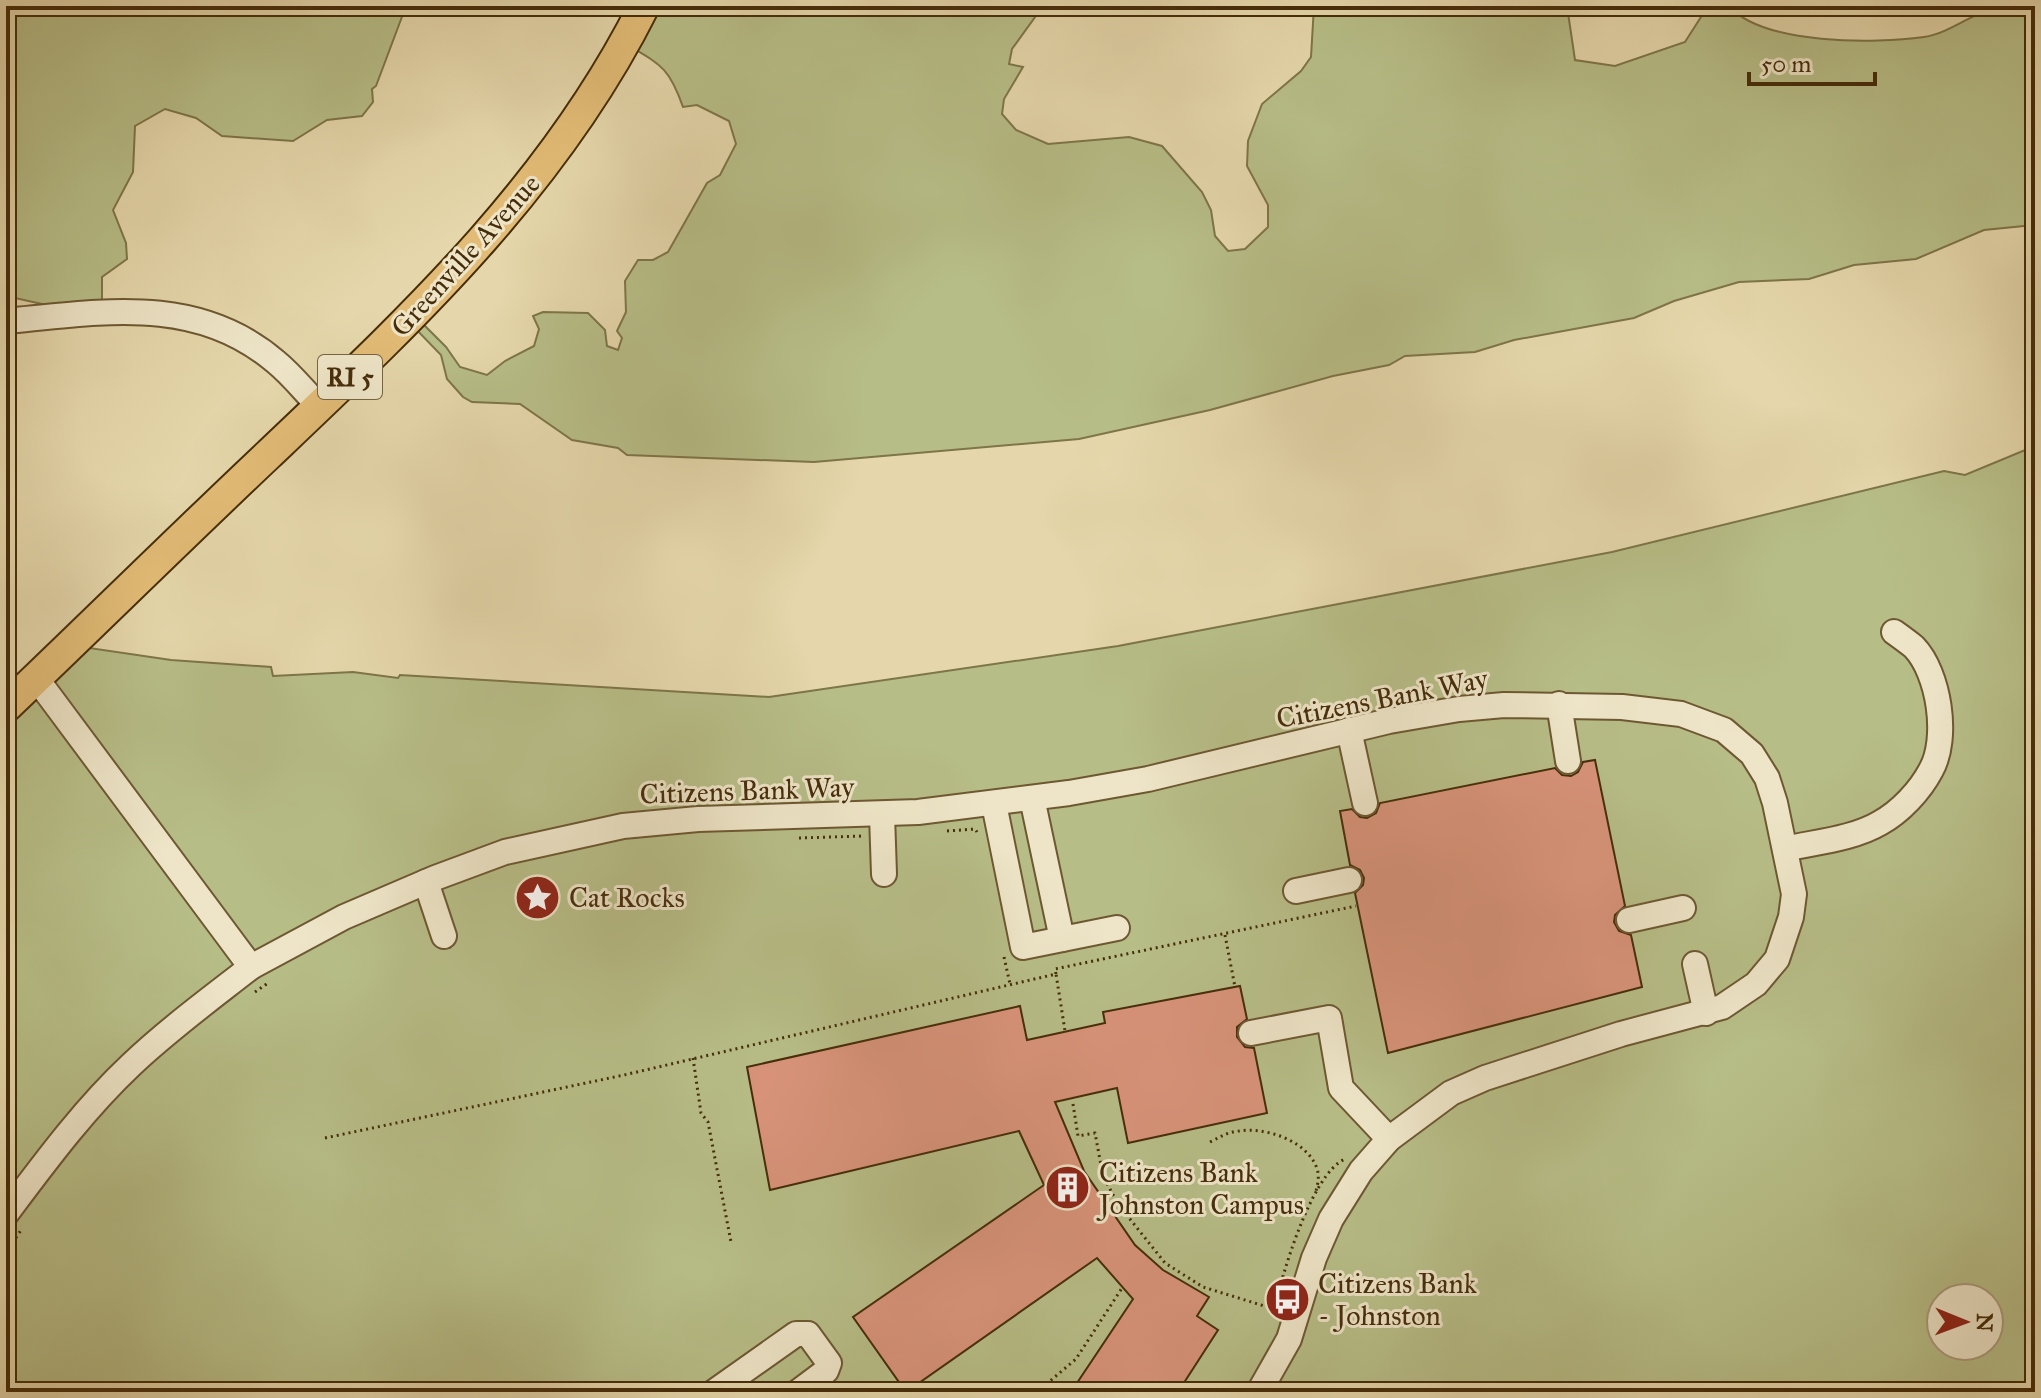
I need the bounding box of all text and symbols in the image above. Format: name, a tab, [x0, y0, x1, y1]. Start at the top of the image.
scale bar	[1749, 36, 1875, 86]
text: 50 m	[1761, 49, 1811, 79]
street label: Greenville Avenue	[383, 167, 548, 344]
road number: RI 5	[318, 355, 382, 399]
street label: Citizens Bank Way	[1273, 661, 1492, 736]
street label: Citizens Bank Way	[639, 769, 856, 812]
place icon: Cat Rocks	[514, 873, 562, 921]
place label: Cat Rocks	[569, 880, 685, 915]
place label: Citizens Bank Johnston Campus	[1096, 1155, 1304, 1222]
building icon: Citizens Bank Johnston Campus	[1044, 1164, 1092, 1212]
place label: Citizens Bank - Johnston	[1318, 1266, 1477, 1333]
bus stop icon: Citizens Bank - Johnston	[1263, 1275, 1311, 1323]
north arrow	[1925, 1282, 2005, 1362]
text: N	[1971, 1313, 1998, 1332]

